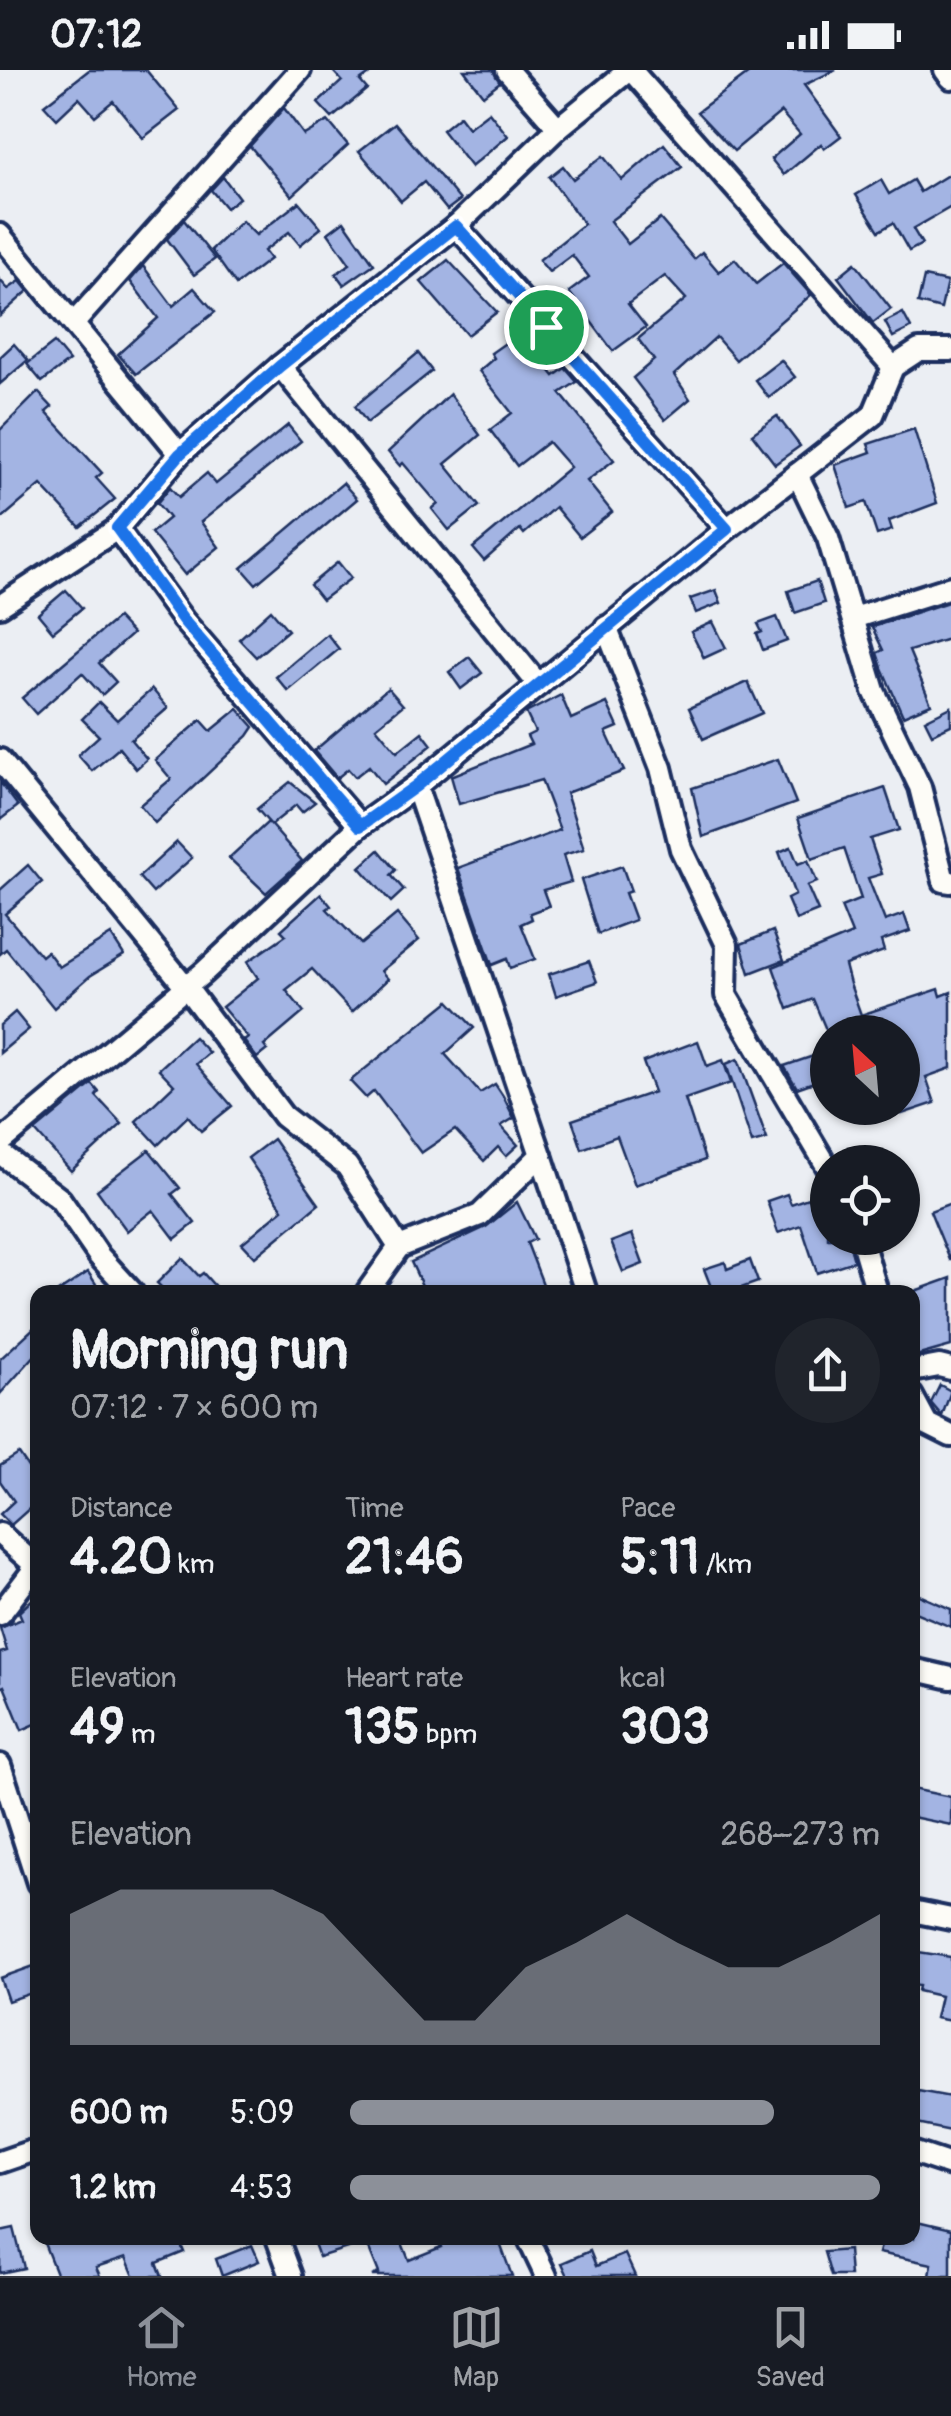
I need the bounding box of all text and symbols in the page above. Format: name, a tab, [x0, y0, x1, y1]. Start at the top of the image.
text: 07:12	[50, 11, 142, 59]
pin	[504, 285, 589, 370]
icon: arrive	[519, 300, 574, 355]
north arrow	[810, 1015, 920, 1125]
map controls	[810, 1015, 920, 1255]
button: locate	[810, 1145, 920, 1255]
text: Morning run	[70, 1316, 348, 1385]
button: share	[775, 1318, 880, 1423]
text: 07:12 · 7 × 600 m	[70, 1388, 318, 1428]
text: Distance	[70, 1491, 172, 1526]
text: Time	[345, 1491, 404, 1526]
text: Pace	[620, 1491, 675, 1526]
text: 4.20	[70, 1526, 172, 1589]
text: 21:46	[345, 1526, 464, 1589]
text: 5:11	[620, 1526, 700, 1589]
text: km	[172, 1547, 215, 1582]
text: /km	[700, 1547, 752, 1582]
text: Elevation	[70, 1661, 177, 1696]
text: Heart rate	[345, 1661, 463, 1696]
text: kcal	[620, 1661, 666, 1696]
text: 49	[70, 1696, 125, 1759]
text: 135	[345, 1696, 420, 1759]
text: 303	[620, 1696, 710, 1759]
text: m	[125, 1717, 156, 1752]
text: bpm	[420, 1717, 477, 1752]
text: Elevation	[70, 1815, 192, 1855]
text: 268–273 m	[720, 1815, 880, 1855]
text: 600 m	[70, 2093, 168, 2133]
text: 5:09	[230, 2093, 294, 2133]
text: 1.2 km	[70, 2168, 156, 2208]
text: 4:53	[230, 2168, 292, 2208]
tab: Home	[126, 2300, 197, 2395]
tab: Map	[449, 2300, 504, 2395]
tab: Saved	[756, 2300, 825, 2395]

